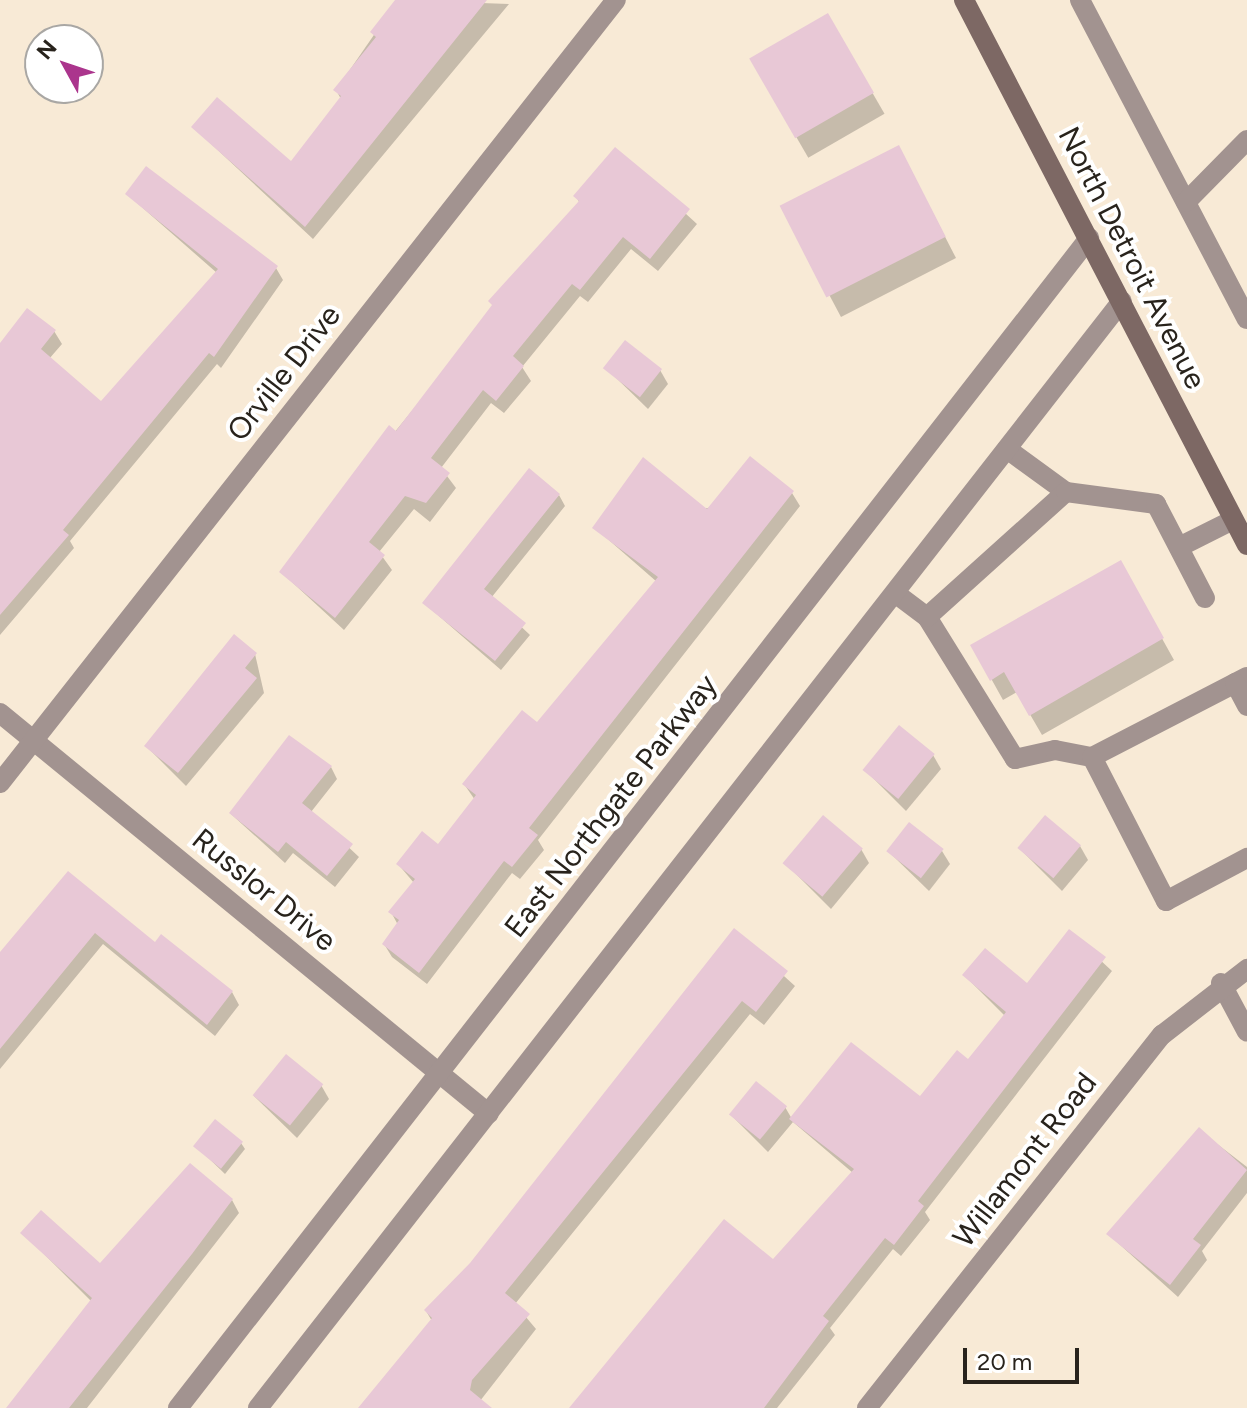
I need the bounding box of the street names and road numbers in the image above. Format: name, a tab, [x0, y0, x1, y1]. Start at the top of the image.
street label: North Detroit Avenue	[1050, 121, 1214, 395]
street label: Orville Drive	[220, 298, 348, 448]
street label: East Northgate Parkway	[497, 667, 725, 945]
street label: Russlor Drive	[185, 821, 343, 959]
street label: Willamont Road	[946, 1065, 1104, 1255]

